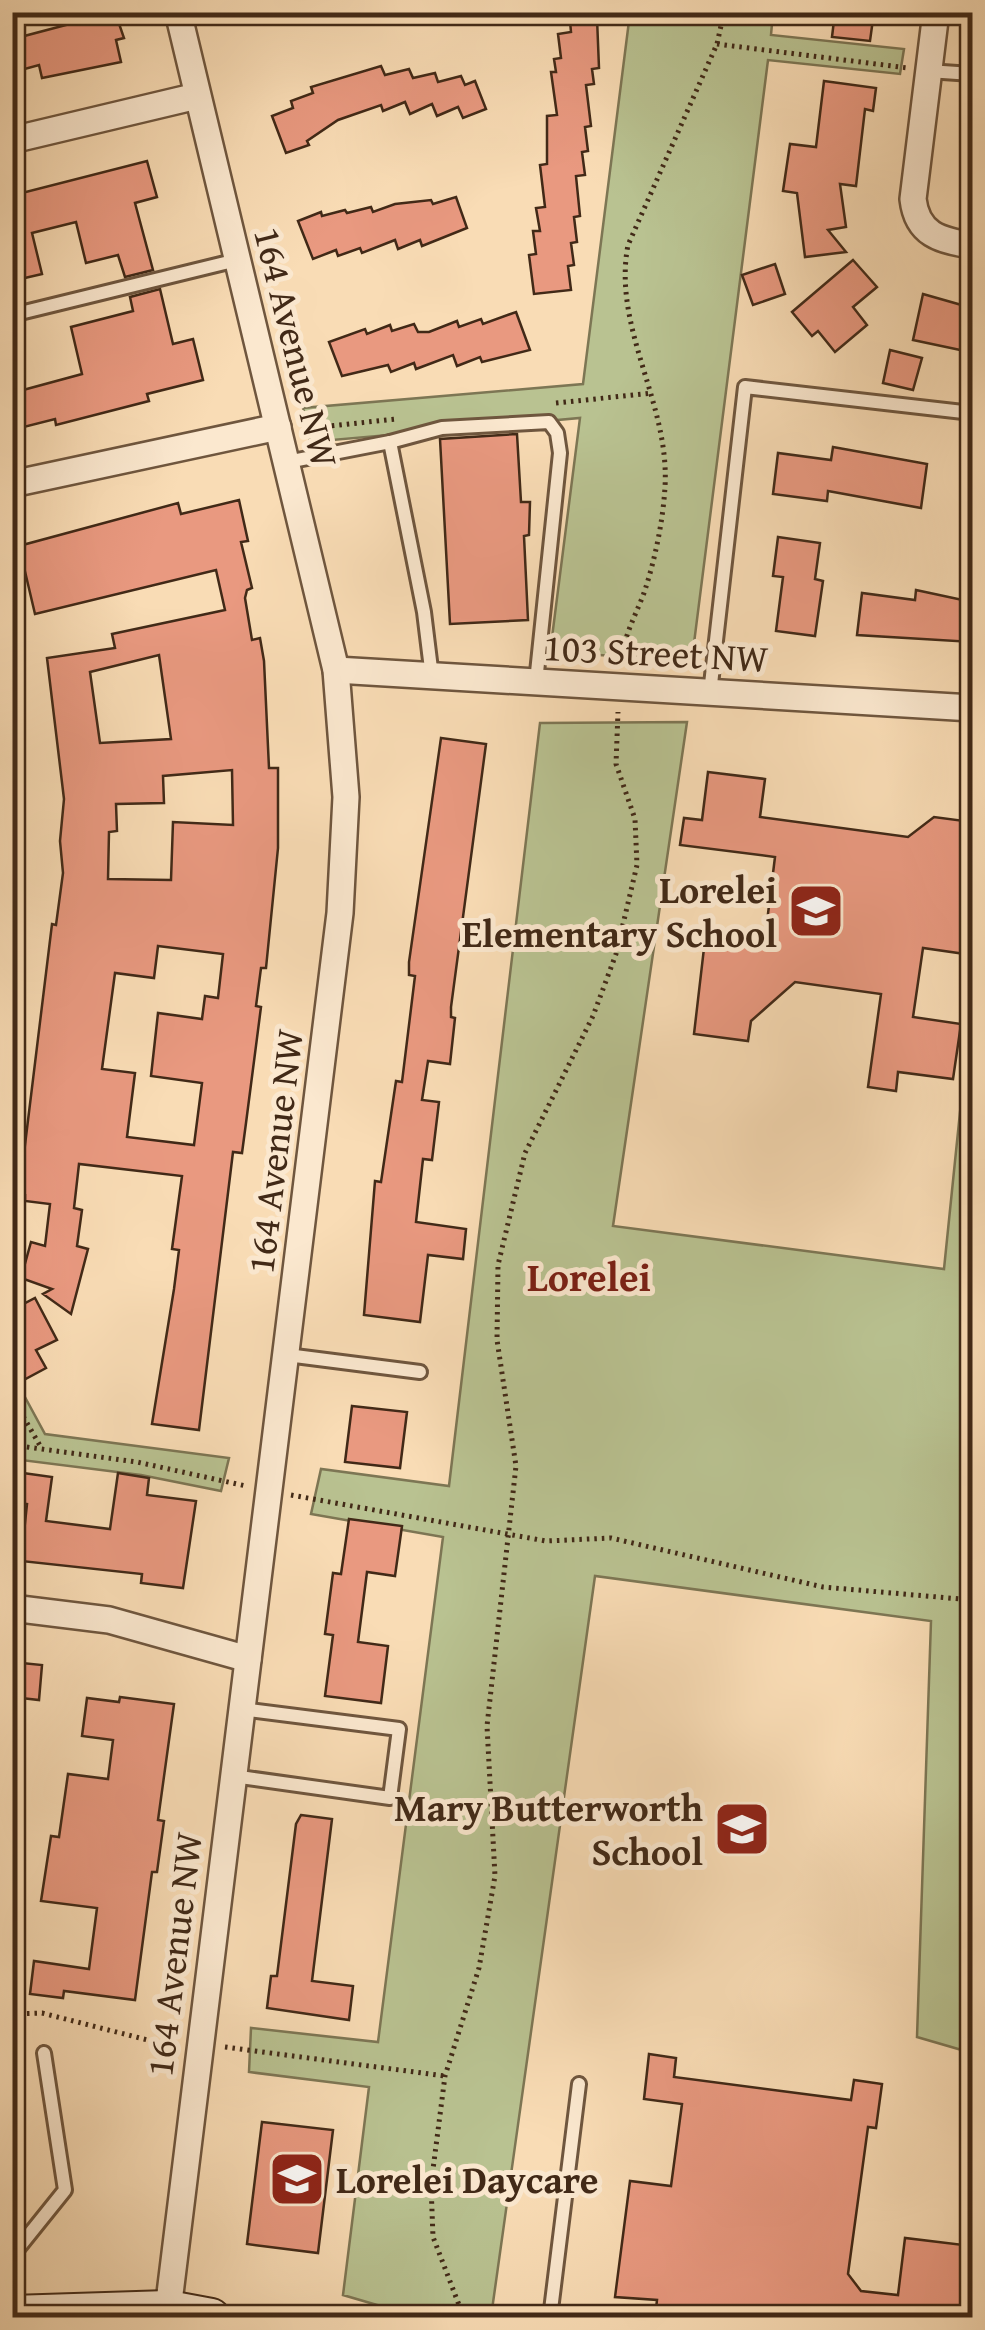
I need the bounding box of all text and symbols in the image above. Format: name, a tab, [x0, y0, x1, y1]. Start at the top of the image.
street label: 164 Avenue NW	[240, 221, 354, 473]
street label: 103 Street NW	[542, 618, 770, 686]
place label: Lorelei Elementary School	[462, 861, 777, 961]
school or university icon: Lorelei Elementary School	[786, 881, 846, 941]
street label: 164 Avenue NW	[231, 1026, 317, 1276]
district label: Lorelei	[527, 1247, 651, 1306]
place label: Mary Butterworth School	[394, 1779, 704, 1879]
school or university icon: Mary Butterworth School	[712, 1799, 772, 1859]
street label: 164 Avenue NW	[130, 1829, 216, 2079]
school or university icon: Lorelei Daycare	[267, 2149, 327, 2209]
place label: Lorelei Daycare	[336, 2151, 598, 2207]

